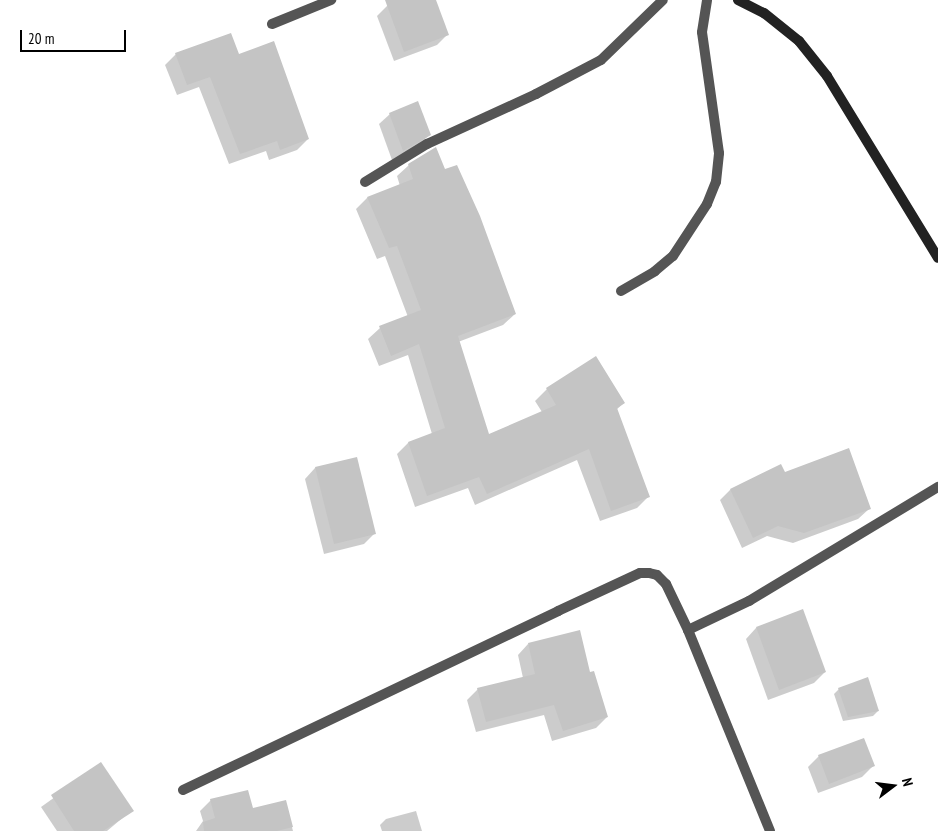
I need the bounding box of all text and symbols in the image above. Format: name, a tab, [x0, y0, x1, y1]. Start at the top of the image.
scale bar	[22, 20, 129, 52]
text: 20 m	[28, 29, 54, 48]
north arrow	[868, 761, 918, 811]
text: N	[898, 776, 917, 788]

